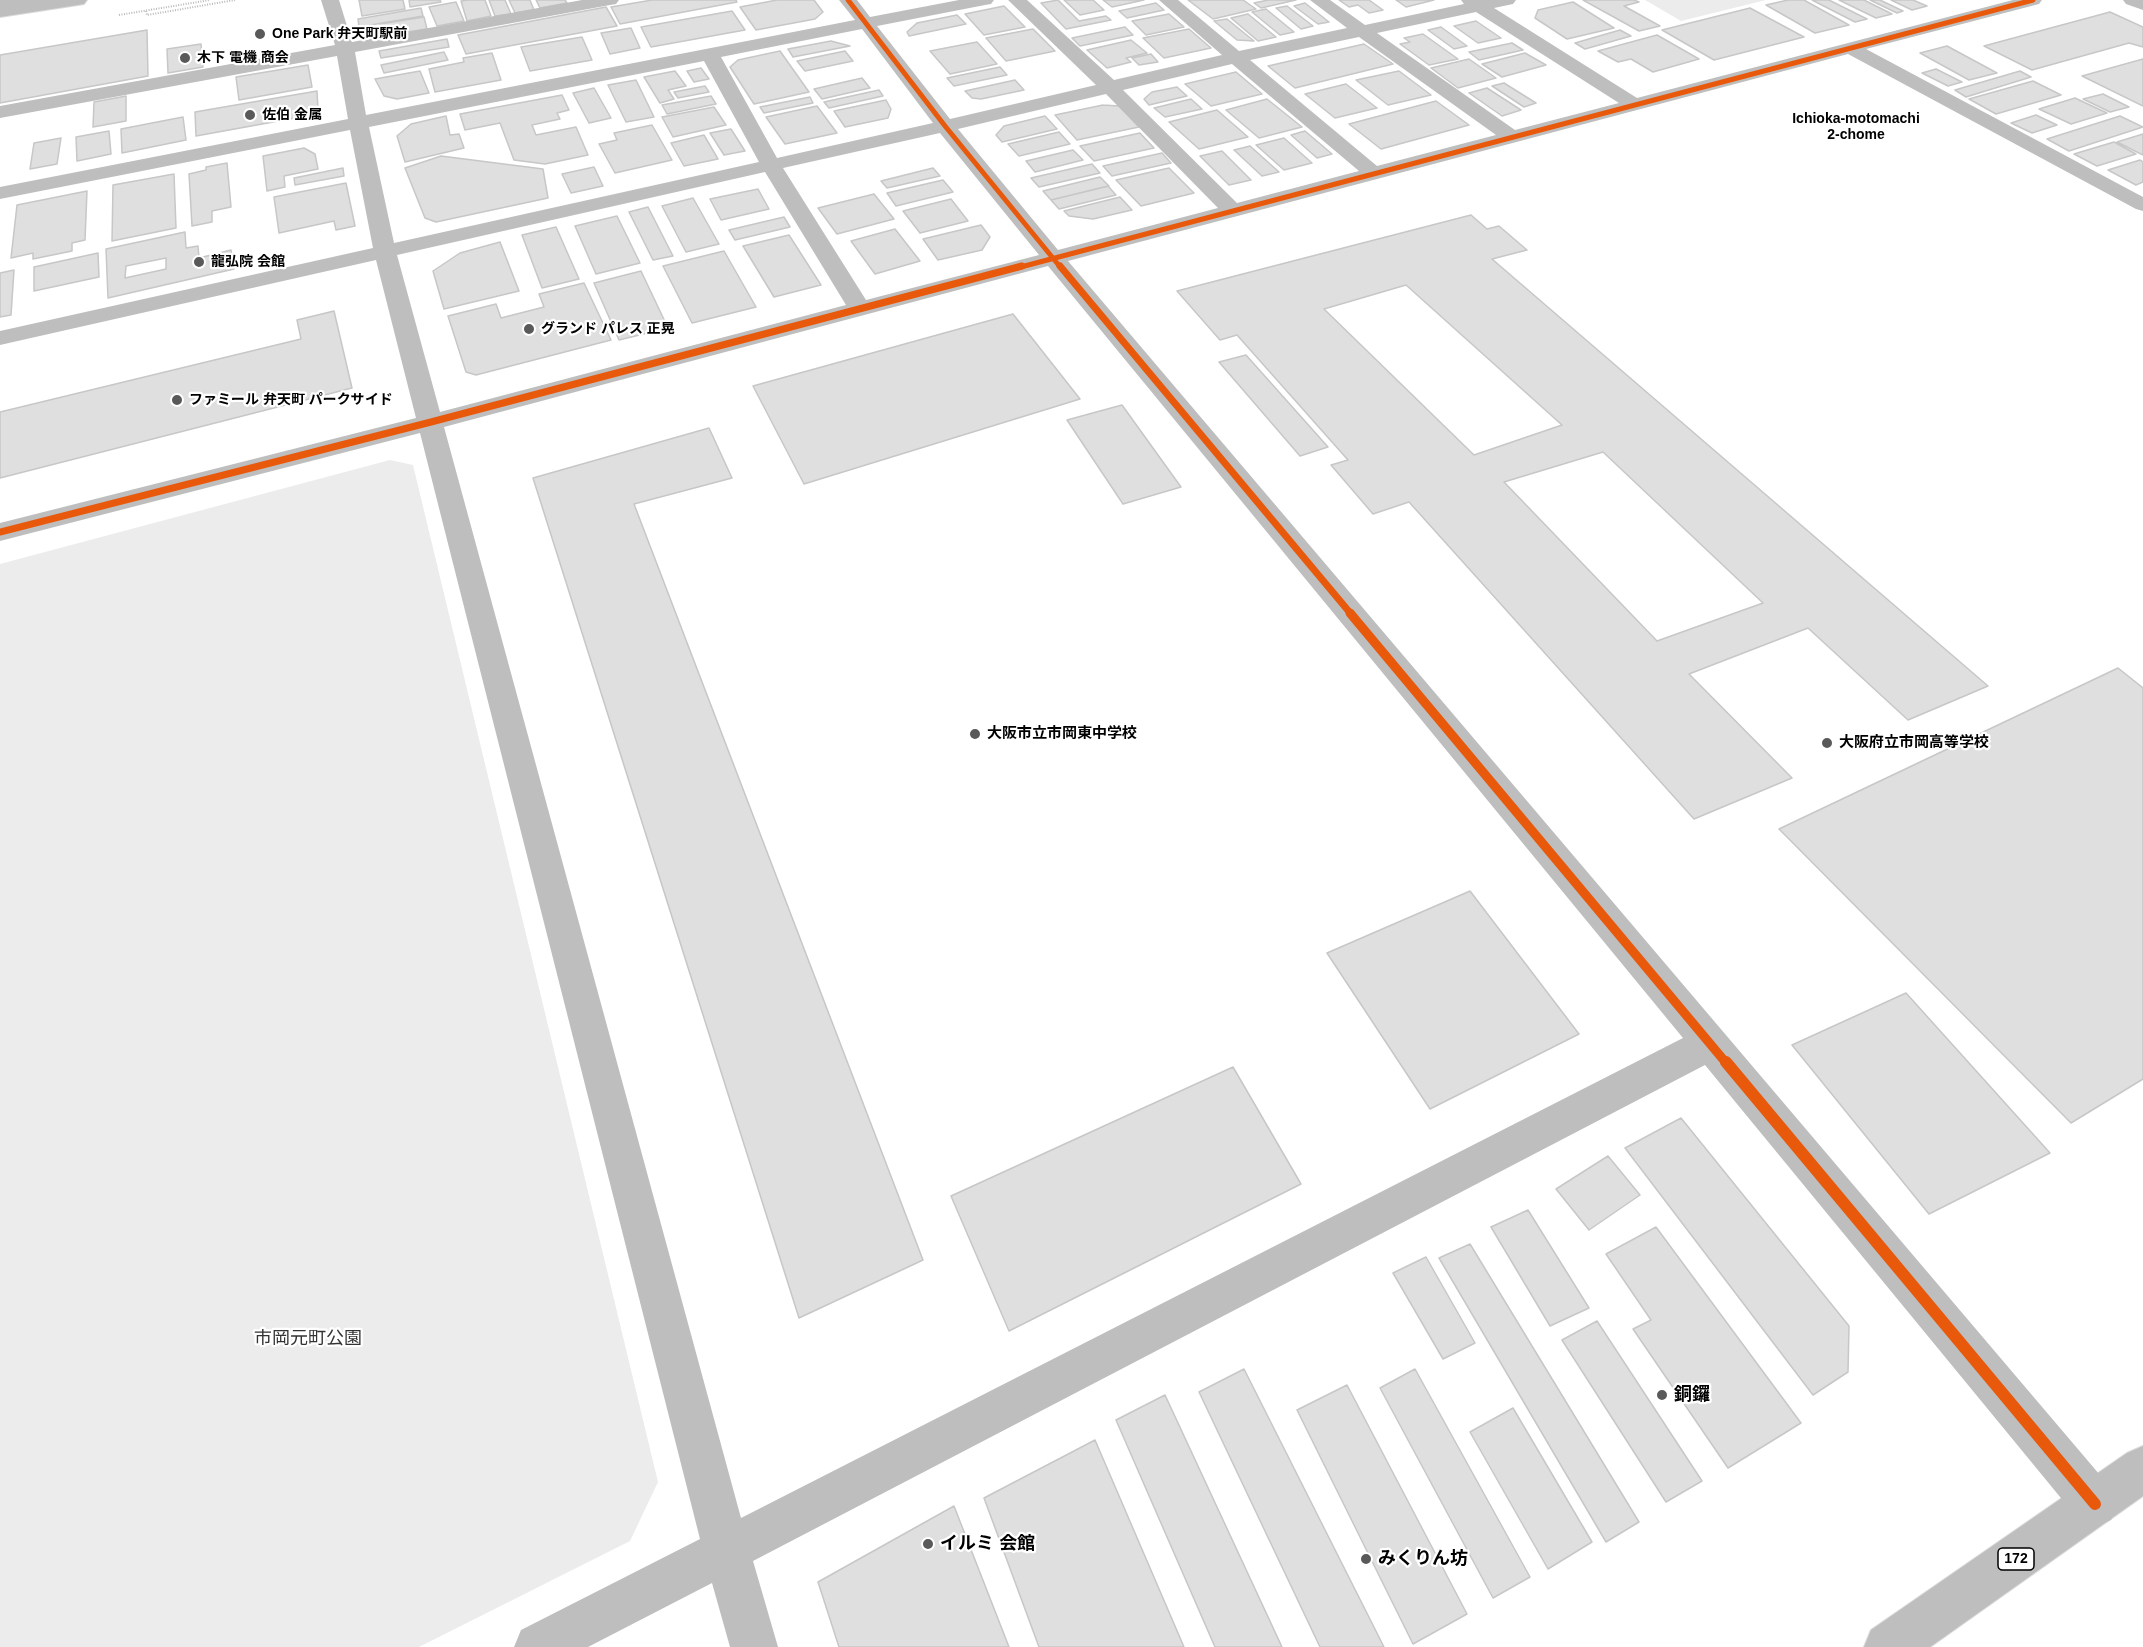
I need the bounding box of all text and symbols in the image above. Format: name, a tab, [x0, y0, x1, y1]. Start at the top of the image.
place label: One Park 弁天町駅前	[272, 26, 407, 42]
marker: One Park 弁天町駅前	[253, 27, 267, 41]
place label: 木下 電機 商会	[197, 50, 289, 66]
marker: 木下 電機 商会	[178, 51, 192, 65]
place label: 佐伯 金属	[262, 107, 322, 123]
marker: 佐伯 金属	[243, 108, 257, 122]
district label: Ichioka-motomachi 2-chome	[1792, 111, 1920, 144]
place label: 龍弘院 会館	[211, 254, 285, 270]
marker: 龍弘院 会館	[192, 255, 206, 269]
place label: グランド パレス 正晃	[541, 321, 675, 337]
marker: グランド パレス 正晃	[522, 322, 536, 336]
place label: ファミール 弁天町 パークサイド	[189, 392, 393, 408]
marker: ファミール 弁天町 パークサイド	[170, 393, 184, 407]
place label: 大阪市立市岡東中学校	[987, 725, 1137, 743]
marker: 大阪市立市岡東中学校	[968, 727, 982, 741]
place label: 大阪府立市岡高等学校	[1839, 734, 1989, 752]
marker: 大阪府立市岡高等学校	[1820, 736, 1834, 750]
park label: 市岡元町公園	[254, 1328, 362, 1350]
place label: 銅鑼	[1674, 1384, 1710, 1406]
marker: 銅鑼	[1655, 1388, 1669, 1402]
place label: イルミ 会館	[940, 1533, 1035, 1555]
marker: イルミ 会館	[921, 1537, 935, 1551]
place label: みくりん坊	[1378, 1548, 1468, 1570]
road number: 172	[1998, 1548, 2034, 1570]
marker: みくりん坊	[1359, 1552, 1373, 1566]

